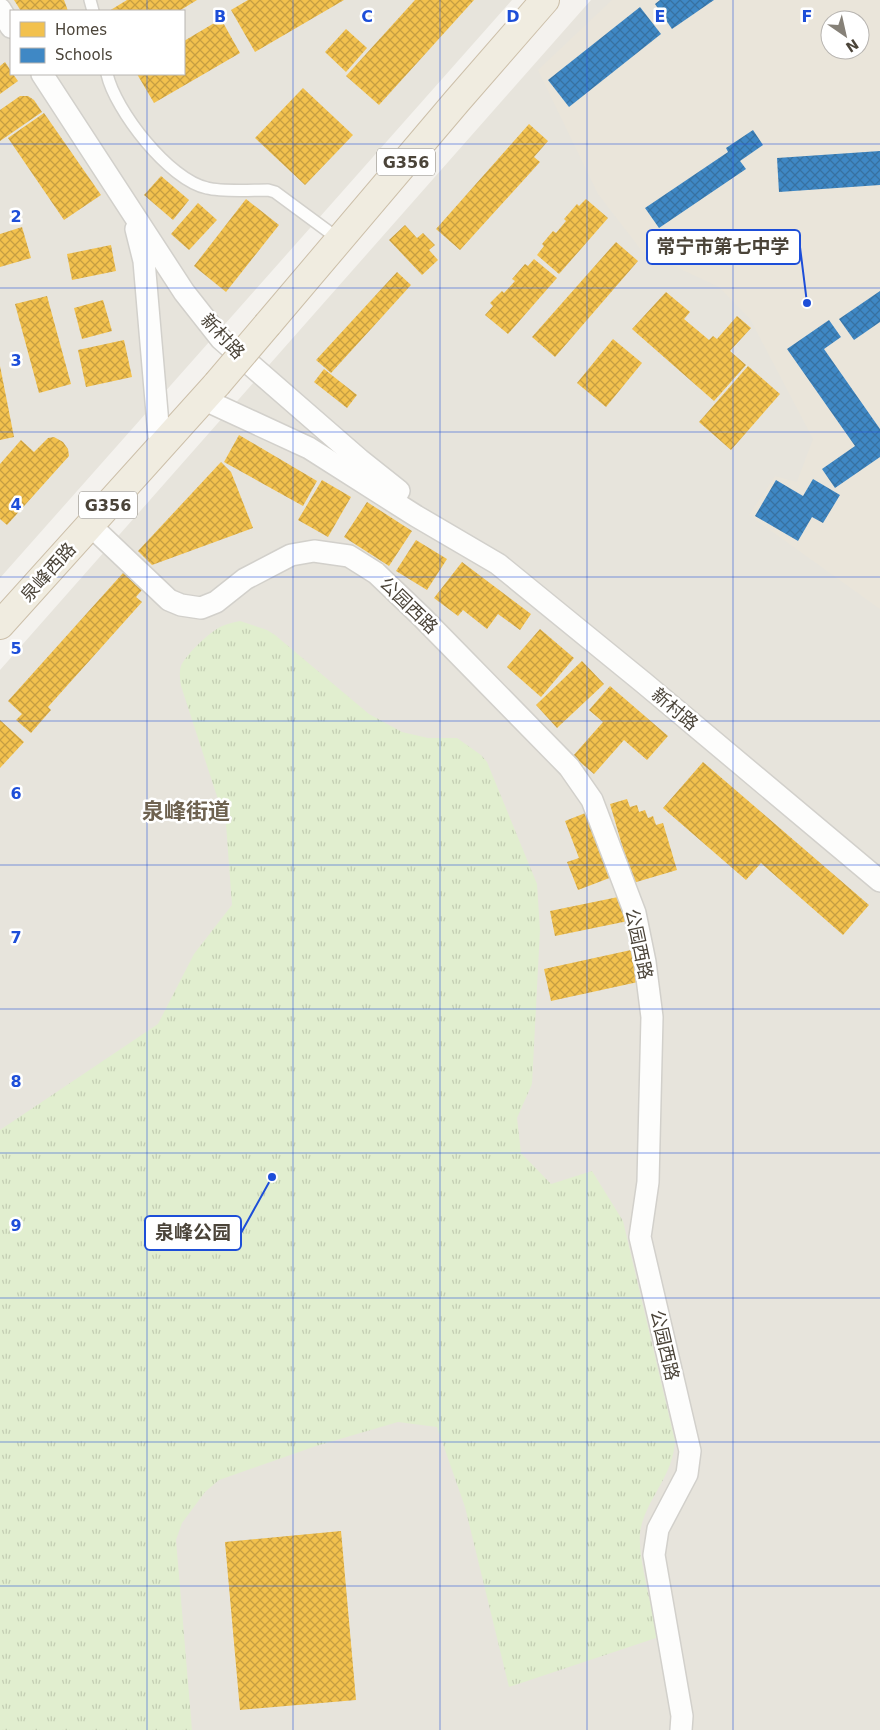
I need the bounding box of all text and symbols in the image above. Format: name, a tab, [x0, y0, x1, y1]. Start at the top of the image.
text: B	[214, 7, 226, 26]
text: C	[361, 7, 373, 26]
text: D	[506, 7, 520, 26]
text: E	[655, 7, 665, 26]
text: F	[802, 7, 812, 26]
legend	[10, 10, 185, 75]
north arrow	[820, 10, 870, 60]
text: Homes	[55, 21, 107, 39]
text: N	[843, 36, 862, 56]
text: Schools	[55, 46, 113, 64]
road number: G356	[377, 148, 435, 176]
text: 2	[10, 207, 22, 226]
callout: 常宁市第七中学	[647, 230, 800, 264]
text: 常宁市第七中学	[656, 235, 790, 257]
street label: 新村路	[197, 309, 249, 363]
text: 3	[10, 351, 22, 370]
road number: G356	[79, 492, 137, 518]
text: 4	[10, 495, 22, 514]
street label: 泉峰西路	[16, 538, 80, 606]
street label: 公园西路	[376, 572, 442, 638]
text: 5	[10, 639, 22, 658]
street label: 新村路	[648, 684, 702, 734]
text: 6	[10, 784, 22, 803]
district label: 泉峰街道	[142, 799, 230, 824]
street label: 公园西路	[621, 907, 657, 981]
text: 7	[10, 928, 22, 947]
text: 8	[10, 1072, 22, 1091]
text: 9	[10, 1216, 22, 1235]
callout: 泉峰公园	[145, 1216, 241, 1250]
text: 泉峰公园	[155, 1221, 231, 1243]
street label: 公园西路	[647, 1308, 683, 1382]

